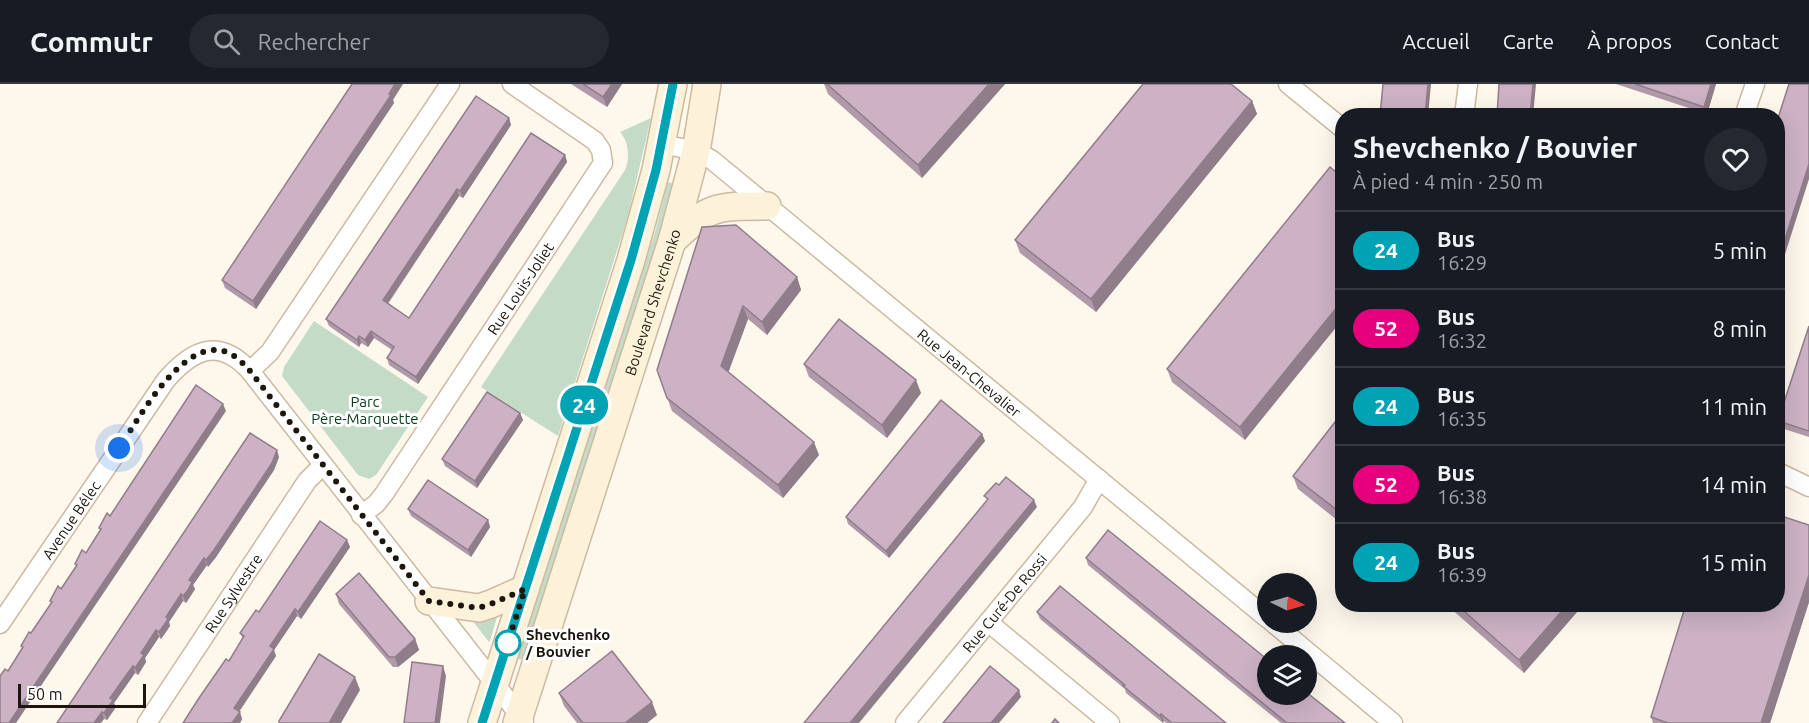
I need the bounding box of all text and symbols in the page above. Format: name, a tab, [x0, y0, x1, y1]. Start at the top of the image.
search box	[189, 14, 609, 68]
icon: search	[210, 25, 243, 58]
text: Commutr	[30, 26, 153, 57]
text: Rechercher	[258, 29, 370, 54]
text: Accueil	[1402, 29, 1470, 53]
text: Carte	[1503, 29, 1554, 53]
text: À propos	[1587, 29, 1672, 53]
text: Contact	[1705, 29, 1779, 53]
button: heart	[1704, 128, 1767, 191]
text: Shevchenko / Bouvier	[1353, 132, 1637, 163]
text: À pied · 4 min · 250 m	[1353, 170, 1543, 193]
text: Bus	[1437, 226, 1475, 251]
street label: Boulevard Shevchenko	[621, 227, 683, 377]
text: 24	[1374, 238, 1398, 262]
text: 5 min	[1713, 238, 1767, 263]
street label: Rue Louis-Joliet	[483, 239, 557, 338]
text: 16:29	[1437, 251, 1487, 274]
text: Bus	[1437, 304, 1475, 329]
text: 52	[1374, 316, 1398, 340]
text: 8 min	[1713, 316, 1767, 341]
street label: Rue Jean-Chevalier	[914, 325, 1025, 420]
text: 16:32	[1437, 329, 1487, 352]
text: Bus	[1437, 382, 1475, 407]
line badge: 24	[557, 386, 611, 424]
park label: Parc Père-Marquette	[311, 393, 419, 427]
text: 24	[572, 393, 596, 417]
text: 24	[1374, 394, 1398, 418]
text: 11 min	[1700, 394, 1767, 419]
text: 16:35	[1437, 407, 1487, 430]
your location	[104, 433, 134, 463]
text: Bus	[1437, 460, 1475, 485]
text: 52	[1374, 472, 1398, 496]
text: 14 min	[1700, 472, 1767, 497]
street label: Avenue Bélec	[38, 477, 104, 562]
text: 16:38	[1437, 485, 1487, 508]
text: Bus	[1437, 538, 1475, 563]
street label: Rue Sylvestre	[201, 550, 265, 635]
street label: Rue Curé-De Rossi	[959, 550, 1050, 655]
text: 24	[1374, 550, 1398, 574]
text: 15 min	[1700, 550, 1767, 575]
text: 16:39	[1437, 563, 1487, 586]
north arrow	[1257, 573, 1317, 633]
map controls	[1257, 573, 1317, 705]
place label: Shevchenko / Bouvier	[525, 626, 610, 660]
marker: Shevchenko / Bouvier	[495, 630, 521, 656]
button: layers	[1257, 645, 1317, 705]
scale bar	[18, 681, 146, 708]
text: 50 m	[27, 685, 63, 703]

